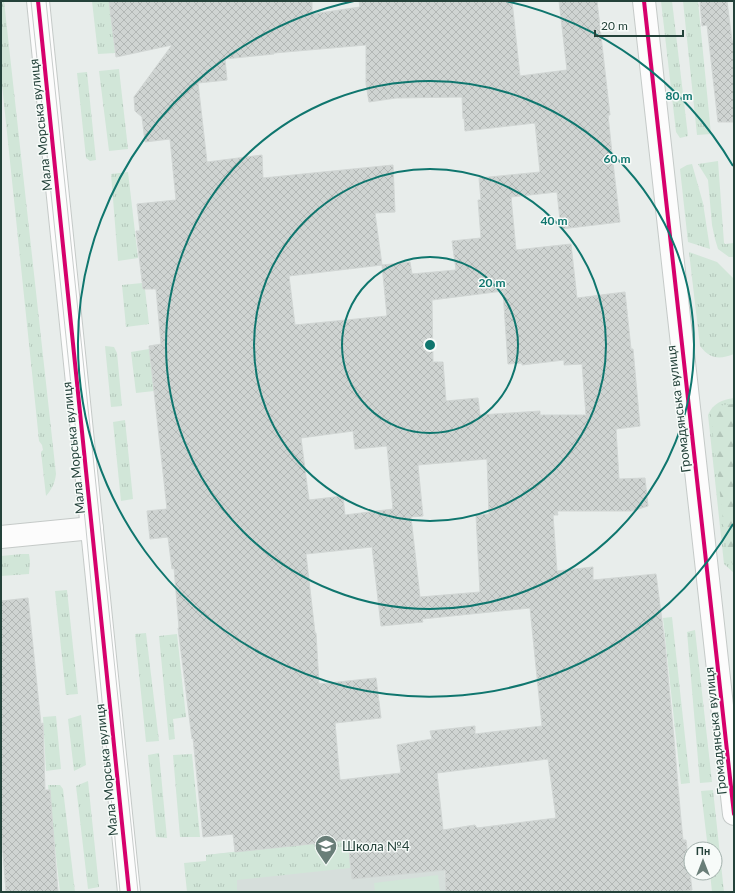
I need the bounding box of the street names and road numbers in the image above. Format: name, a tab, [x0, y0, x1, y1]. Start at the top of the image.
street label: Мала Морська вулиця	[25, 58, 55, 192]
street label: Громадянська вулиця	[662, 344, 694, 474]
street label: Мала Морська вулиця	[58, 381, 88, 515]
street label: Громадянська вулиця	[700, 666, 730, 796]
street label: Мала Морська вулиця	[91, 703, 121, 837]

